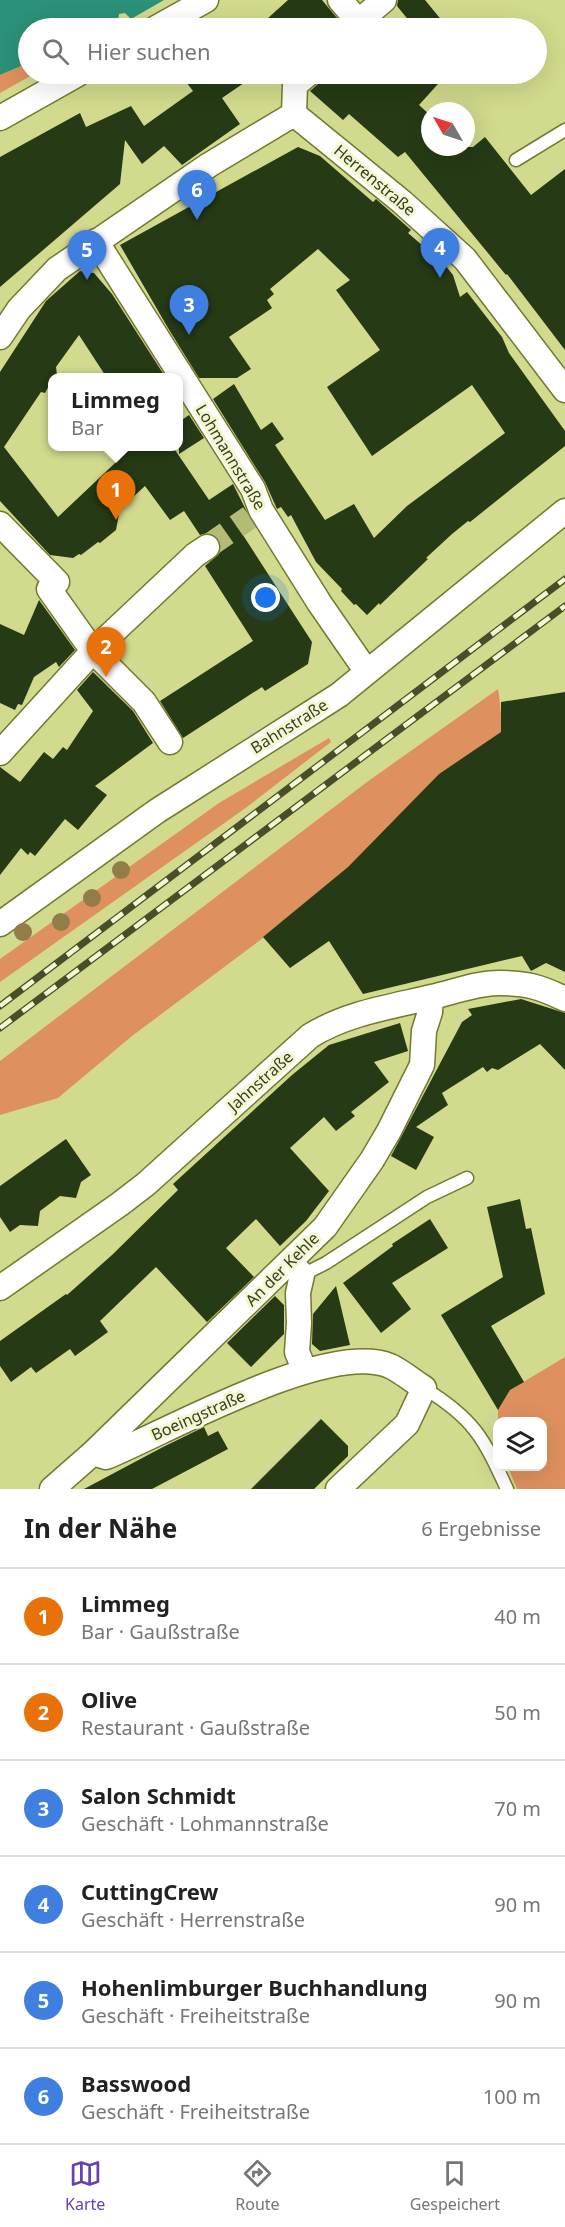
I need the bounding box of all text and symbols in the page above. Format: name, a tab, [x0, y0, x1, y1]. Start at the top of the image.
search box	[18, 18, 547, 84]
icon: search	[39, 35, 72, 68]
text: Hier suchen	[87, 36, 211, 66]
north arrow	[421, 102, 475, 156]
street label: Herrenstraße	[329, 139, 421, 221]
pin: 6	[178, 170, 216, 220]
pin: 4	[420, 228, 460, 278]
pin: 5	[68, 230, 106, 280]
pin: 3	[170, 286, 208, 335]
popup	[48, 373, 183, 451]
text: Limmeg	[71, 384, 160, 414]
street label: Lohmannstraße	[191, 400, 271, 514]
text: Bar	[71, 414, 104, 441]
pin: 1	[96, 470, 136, 520]
your location	[251, 583, 280, 612]
pin: 2	[86, 628, 126, 677]
street label: Bahnstraße	[246, 694, 332, 758]
street label: Jahnstraße	[221, 1046, 297, 1118]
street label: An der Kehle	[240, 1227, 324, 1311]
street label: Boeingstraße	[147, 1384, 249, 1446]
map controls	[493, 1417, 547, 1471]
button: layers	[493, 1417, 547, 1471]
text: In der Nähe	[24, 1510, 177, 1546]
text: 6 Ergebnisse	[421, 1515, 541, 1542]
text: Limmeg	[81, 1588, 170, 1618]
text: 1	[38, 1603, 49, 1630]
text: 40 m	[494, 1603, 541, 1630]
text: Bar · Gaußstraße	[81, 1618, 240, 1645]
text: Olive	[81, 1684, 137, 1714]
text: 2	[38, 1699, 49, 1726]
text: 50 m	[494, 1699, 541, 1726]
text: Restaurant · Gaußstraße	[81, 1714, 310, 1741]
text: Salon Schmidt	[81, 1780, 236, 1810]
text: 3	[38, 1795, 49, 1822]
text: 70 m	[494, 1795, 541, 1822]
text: Geschäft · Lohmannstraße	[81, 1810, 329, 1837]
text: CuttingCrew	[81, 1876, 218, 1906]
text: 4	[38, 1891, 49, 1918]
text: 90 m	[494, 1891, 541, 1918]
text: Geschäft · Herrenstraße	[81, 1906, 305, 1933]
text: Hohenlimburger Buchhandlung	[81, 1972, 428, 2002]
text: 5	[38, 1987, 49, 2014]
text: 90 m	[494, 1987, 541, 2014]
text: Geschäft · Freiheitstraße	[81, 2002, 310, 2029]
text: Basswood	[81, 2068, 191, 2098]
text: 6	[38, 2083, 49, 2110]
text: 100 m	[483, 2083, 541, 2110]
text: Geschäft · Freiheitstraße	[81, 2098, 310, 2125]
tab: Karte	[65, 2157, 105, 2215]
tab: Route	[235, 2157, 280, 2215]
tab: Gespeichert	[410, 2157, 500, 2215]

